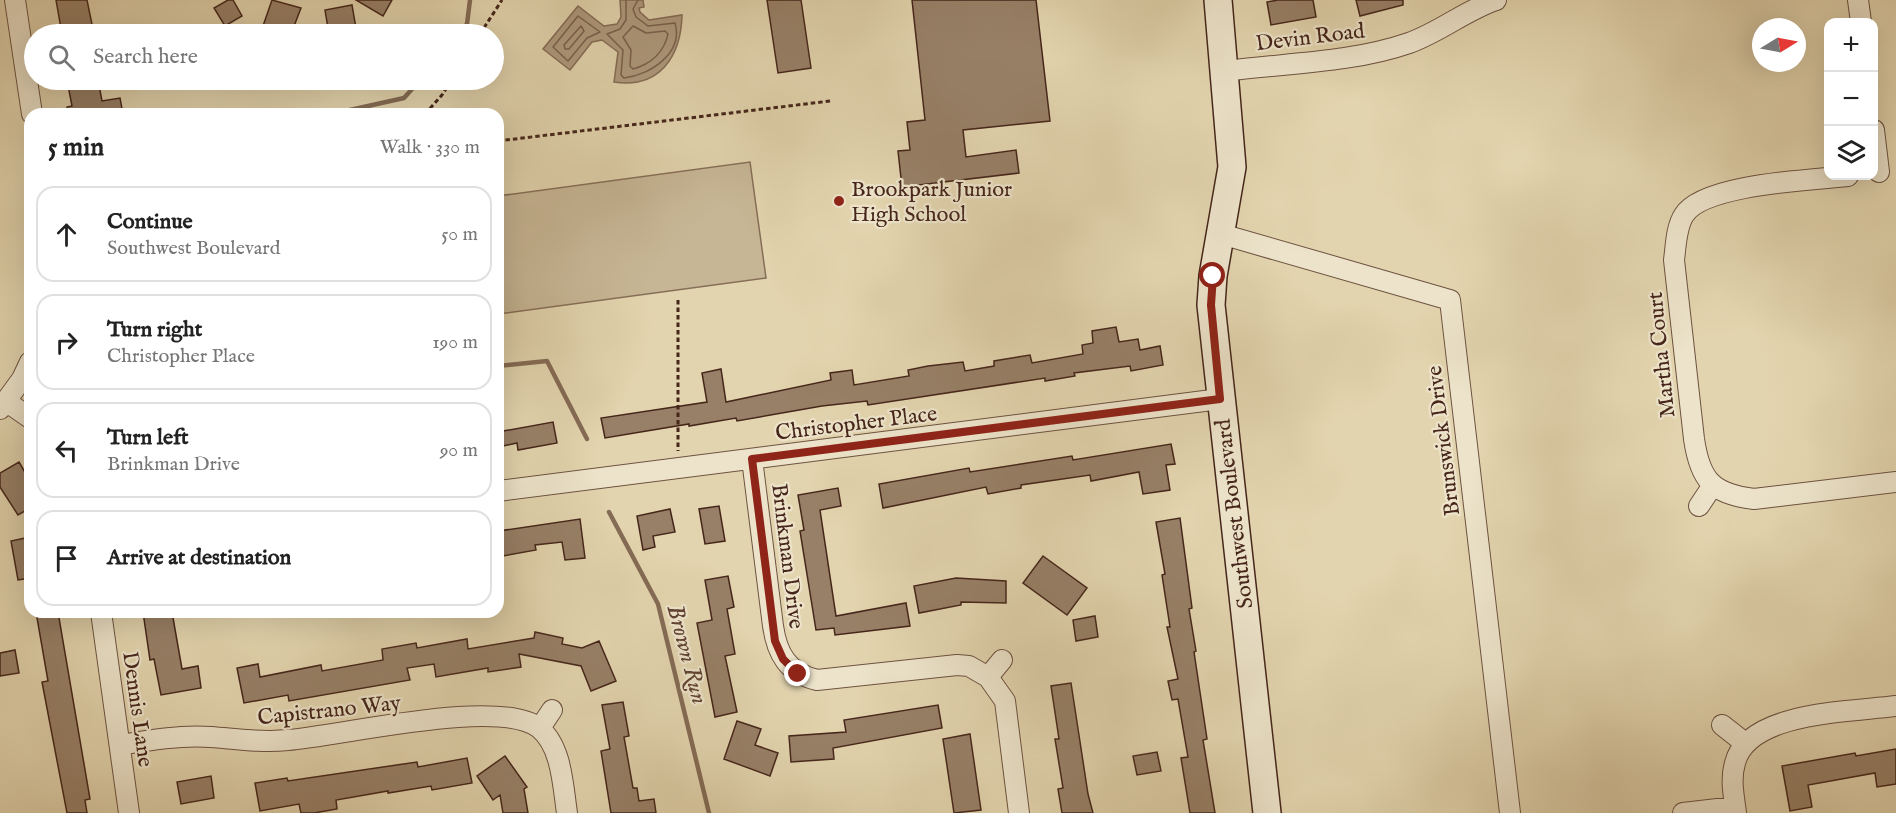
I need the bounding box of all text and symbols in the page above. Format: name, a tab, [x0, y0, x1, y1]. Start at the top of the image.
street label: Devin Road	[1254, 17, 1367, 59]
north arrow	[1752, 18, 1806, 72]
map controls	[1824, 18, 1878, 180]
button: +	[1824, 18, 1878, 72]
search box	[24, 24, 504, 90]
icon: search	[45, 41, 78, 74]
text: Search here	[93, 43, 198, 71]
button: −	[1824, 72, 1878, 126]
button: layers	[1824, 126, 1878, 180]
text: 5 min	[48, 131, 104, 164]
text: Walk · 330 m	[380, 135, 480, 160]
place label: Brookpark Junior High School	[851, 176, 1012, 229]
marker: Brookpark Junior High School	[832, 194, 846, 208]
text: Continue	[107, 208, 193, 236]
icon: ahead	[50, 218, 83, 251]
text: 50 m	[441, 222, 478, 247]
text: Southwest Boulevard	[107, 236, 280, 261]
route start	[1199, 262, 1225, 288]
street label: Martha Court	[1641, 290, 1683, 419]
text: Turn right	[107, 316, 202, 344]
icon: right	[50, 326, 83, 359]
text: 190 m	[432, 330, 478, 355]
text: Christopher Place	[107, 344, 255, 369]
street label: Brunswick Drive	[1421, 364, 1467, 517]
street label: Christopher Place	[774, 400, 939, 448]
street label: Southwest Boulevard	[1209, 417, 1261, 610]
text: Turn left	[107, 424, 189, 452]
icon: left	[50, 434, 83, 467]
text: 90 m	[440, 438, 478, 463]
text: Brinkman Drive	[107, 452, 240, 477]
street label: Brinkman Drive	[764, 482, 810, 631]
icon: arrive	[50, 542, 83, 575]
text: Arrive at destination	[107, 544, 291, 572]
water label: Brown Run	[658, 601, 715, 708]
street label: Dennis Lane	[115, 650, 159, 769]
route end	[784, 660, 810, 686]
street label: Capistrano Way	[256, 690, 402, 732]

